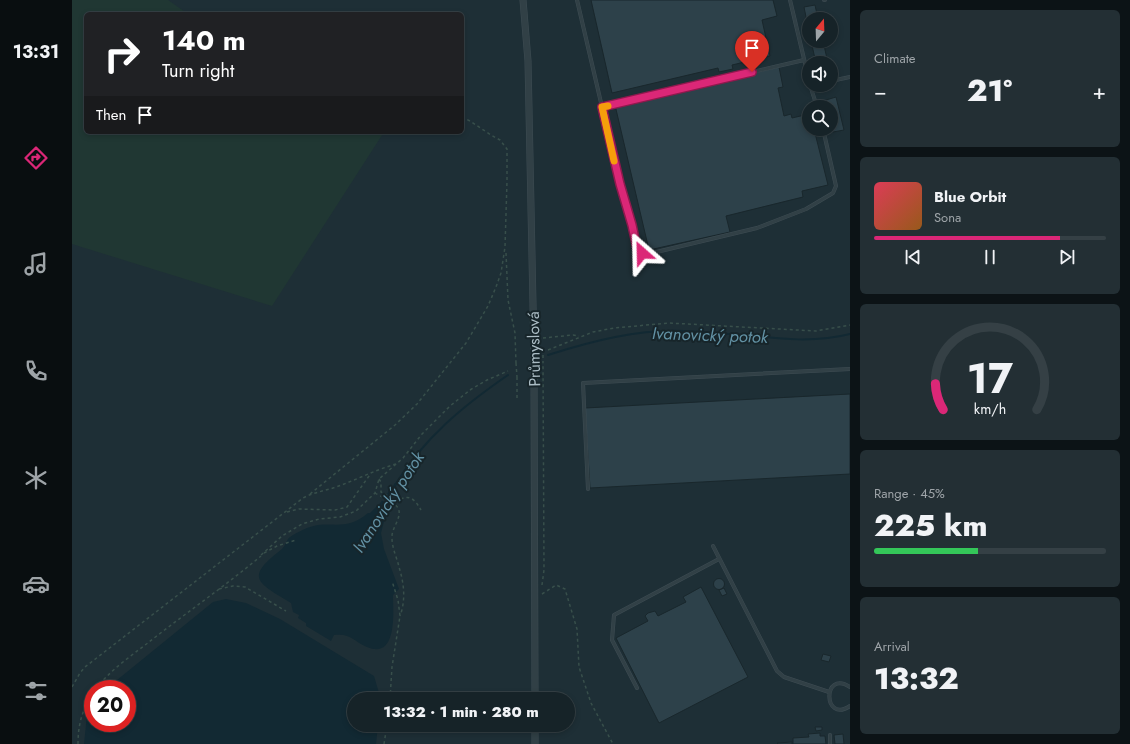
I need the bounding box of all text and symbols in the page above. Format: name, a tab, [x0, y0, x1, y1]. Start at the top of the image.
north arrow	[802, 12, 838, 48]
map controls	[802, 12, 838, 136]
text: 140 m	[162, 20, 246, 61]
icon: right	[96, 28, 148, 80]
pin	[735, 31, 769, 72]
icon: arrive	[741, 37, 763, 59]
text: 13:31	[13, 39, 59, 65]
text: Climate	[874, 49, 915, 68]
button: sound	[802, 56, 838, 92]
text: Turn right	[162, 58, 234, 84]
text: 21°	[967, 69, 1012, 112]
text: −	[874, 75, 887, 107]
text: +	[1092, 75, 1106, 107]
button: search	[802, 100, 838, 136]
text: Then	[96, 104, 126, 126]
icon: arrive	[134, 104, 156, 126]
icon: directions	[22, 144, 50, 172]
text: Blue Orbit	[934, 186, 1006, 208]
text: Sona	[934, 208, 961, 227]
position arrow	[621, 232, 663, 274]
icon: previous	[902, 246, 924, 268]
icon: pause	[979, 246, 1001, 268]
icon: next	[1056, 246, 1078, 268]
icon: music	[22, 250, 50, 278]
street label: Průmyslová	[522, 311, 546, 387]
water label: Ivanovický potok	[652, 321, 769, 349]
text: 17	[967, 348, 1013, 409]
icon: phone	[22, 357, 50, 385]
text: km/h	[974, 399, 1006, 419]
water label: Ivanovický potok	[346, 446, 430, 557]
icon: climate	[22, 464, 50, 492]
text: Range · 45%	[874, 484, 945, 503]
text: 225 km	[874, 504, 988, 547]
icon: car	[22, 570, 50, 598]
text: Arrival	[874, 637, 910, 656]
text: 13:32	[874, 657, 959, 700]
icon: filters	[22, 677, 50, 705]
speed limit sign: 20	[84, 680, 136, 732]
text: 13:32 · 1 min · 280 m	[383, 701, 539, 723]

